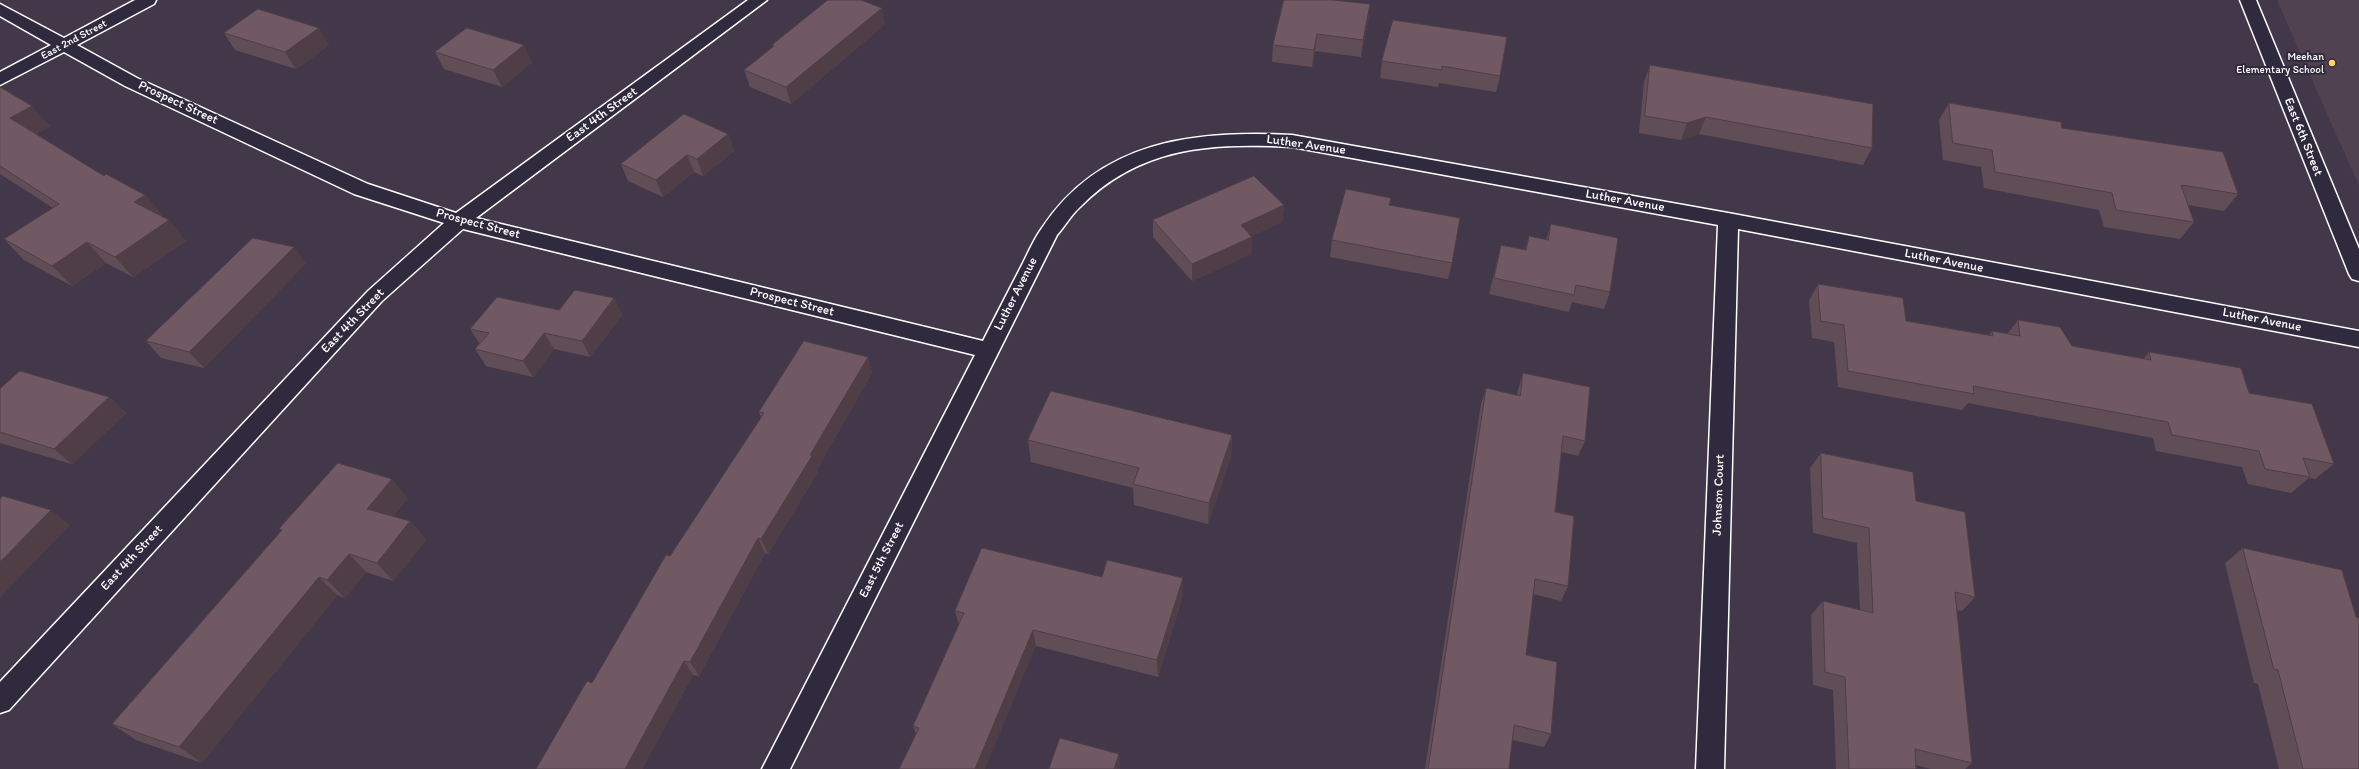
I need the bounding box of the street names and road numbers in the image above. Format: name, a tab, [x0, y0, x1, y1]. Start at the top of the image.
street label: East 2nd Street	[39, 17, 109, 63]
street label: Prospect Street	[136, 78, 220, 128]
street label: East 4th Street	[563, 84, 641, 146]
street label: East 6th Street	[2280, 96, 2326, 178]
street label: Luther Avenue	[1265, 132, 1347, 158]
street label: Luther Avenue	[1584, 186, 1666, 216]
street label: Prospect Street	[434, 205, 522, 243]
street label: Luther Avenue	[1903, 246, 1985, 276]
street label: Luther Avenue	[991, 255, 1041, 333]
street label: Prospect Street	[748, 284, 836, 320]
street label: East 4th Street	[318, 285, 388, 357]
street label: Luther Avenue	[2221, 305, 2303, 335]
street label: Johnson Court	[1710, 454, 1728, 536]
street label: East 5th Street	[856, 519, 908, 601]
street label: East 4th Street	[98, 522, 166, 594]

